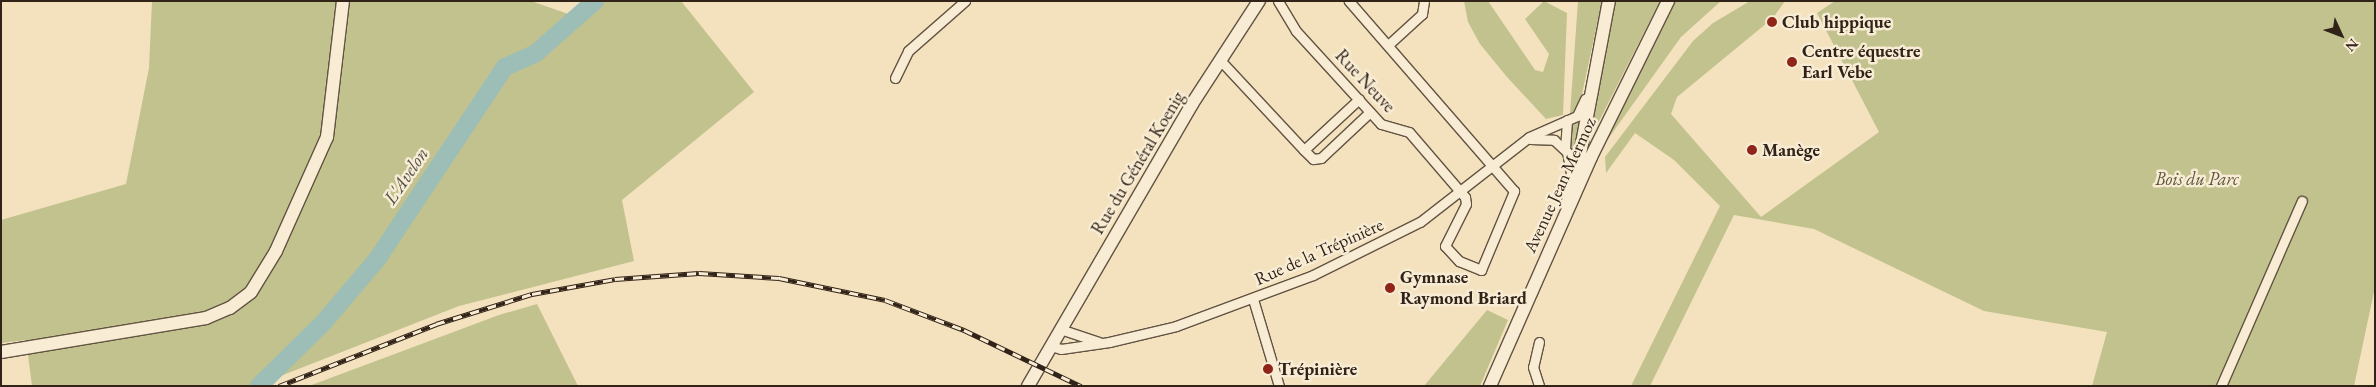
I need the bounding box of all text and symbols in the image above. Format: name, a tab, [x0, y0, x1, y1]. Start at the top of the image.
north arrow	[2316, 10, 2366, 60]
place label: Club hippique	[1782, 11, 1891, 33]
marker: Club hippique	[1766, 16, 1778, 28]
text: N	[2342, 35, 2362, 56]
place label: Centre équestre Earl Vebe	[1802, 41, 1920, 84]
street label: Rue Neuve	[1330, 45, 1400, 117]
marker: Centre équestre Earl Vebe	[1786, 56, 1798, 68]
street label: Rue du Général Koenig	[1087, 88, 1189, 238]
street label: Avenue Jean Mermoz	[1519, 114, 1601, 256]
place label: Manège	[1762, 139, 1820, 161]
water label: L'Avelon	[379, 143, 433, 209]
marker: Manège	[1746, 144, 1758, 156]
park label: Bois du Parc	[2155, 168, 2239, 190]
street label: Rue de la Trépinière	[1251, 214, 1387, 290]
place label: Gymnase Raymond Briard	[1400, 267, 1527, 310]
marker: Gymnase Raymond Briard	[1384, 282, 1396, 294]
place label: Trépinière	[1278, 358, 1357, 380]
marker: Trépinière	[1262, 363, 1274, 375]

